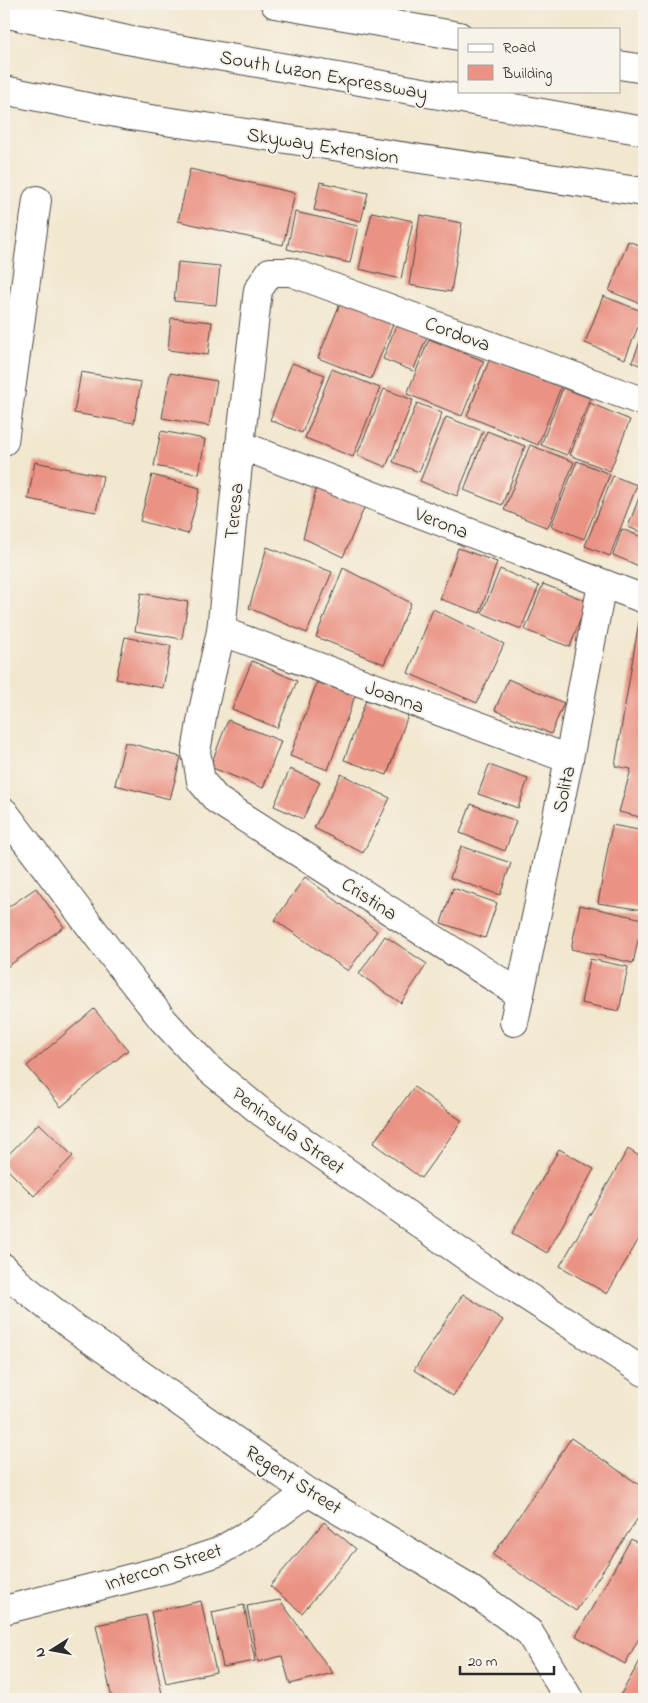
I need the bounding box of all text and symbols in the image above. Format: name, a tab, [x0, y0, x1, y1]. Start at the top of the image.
legend	[458, 28, 620, 92]
text: Road	[503, 37, 536, 59]
street label: South Luzon Expressway	[217, 44, 430, 109]
text: Building	[502, 63, 552, 86]
street label: Skyway Extension	[245, 121, 401, 174]
street label: Cordova	[420, 310, 494, 361]
street label: Teresa	[218, 482, 253, 541]
street label: Verona	[409, 500, 472, 548]
street label: Joanna	[360, 674, 428, 722]
street label: Solita	[546, 763, 585, 816]
street label: Cristina	[335, 871, 403, 929]
street label: Peninsula Street	[225, 1081, 350, 1183]
street label: Regent Street	[238, 1439, 347, 1524]
street label: Intercon Street	[102, 1537, 226, 1600]
north arrow	[28, 1626, 78, 1676]
scale bar	[460, 1643, 554, 1675]
text: N	[30, 1646, 52, 1659]
text: 20 m	[468, 1651, 498, 1673]

